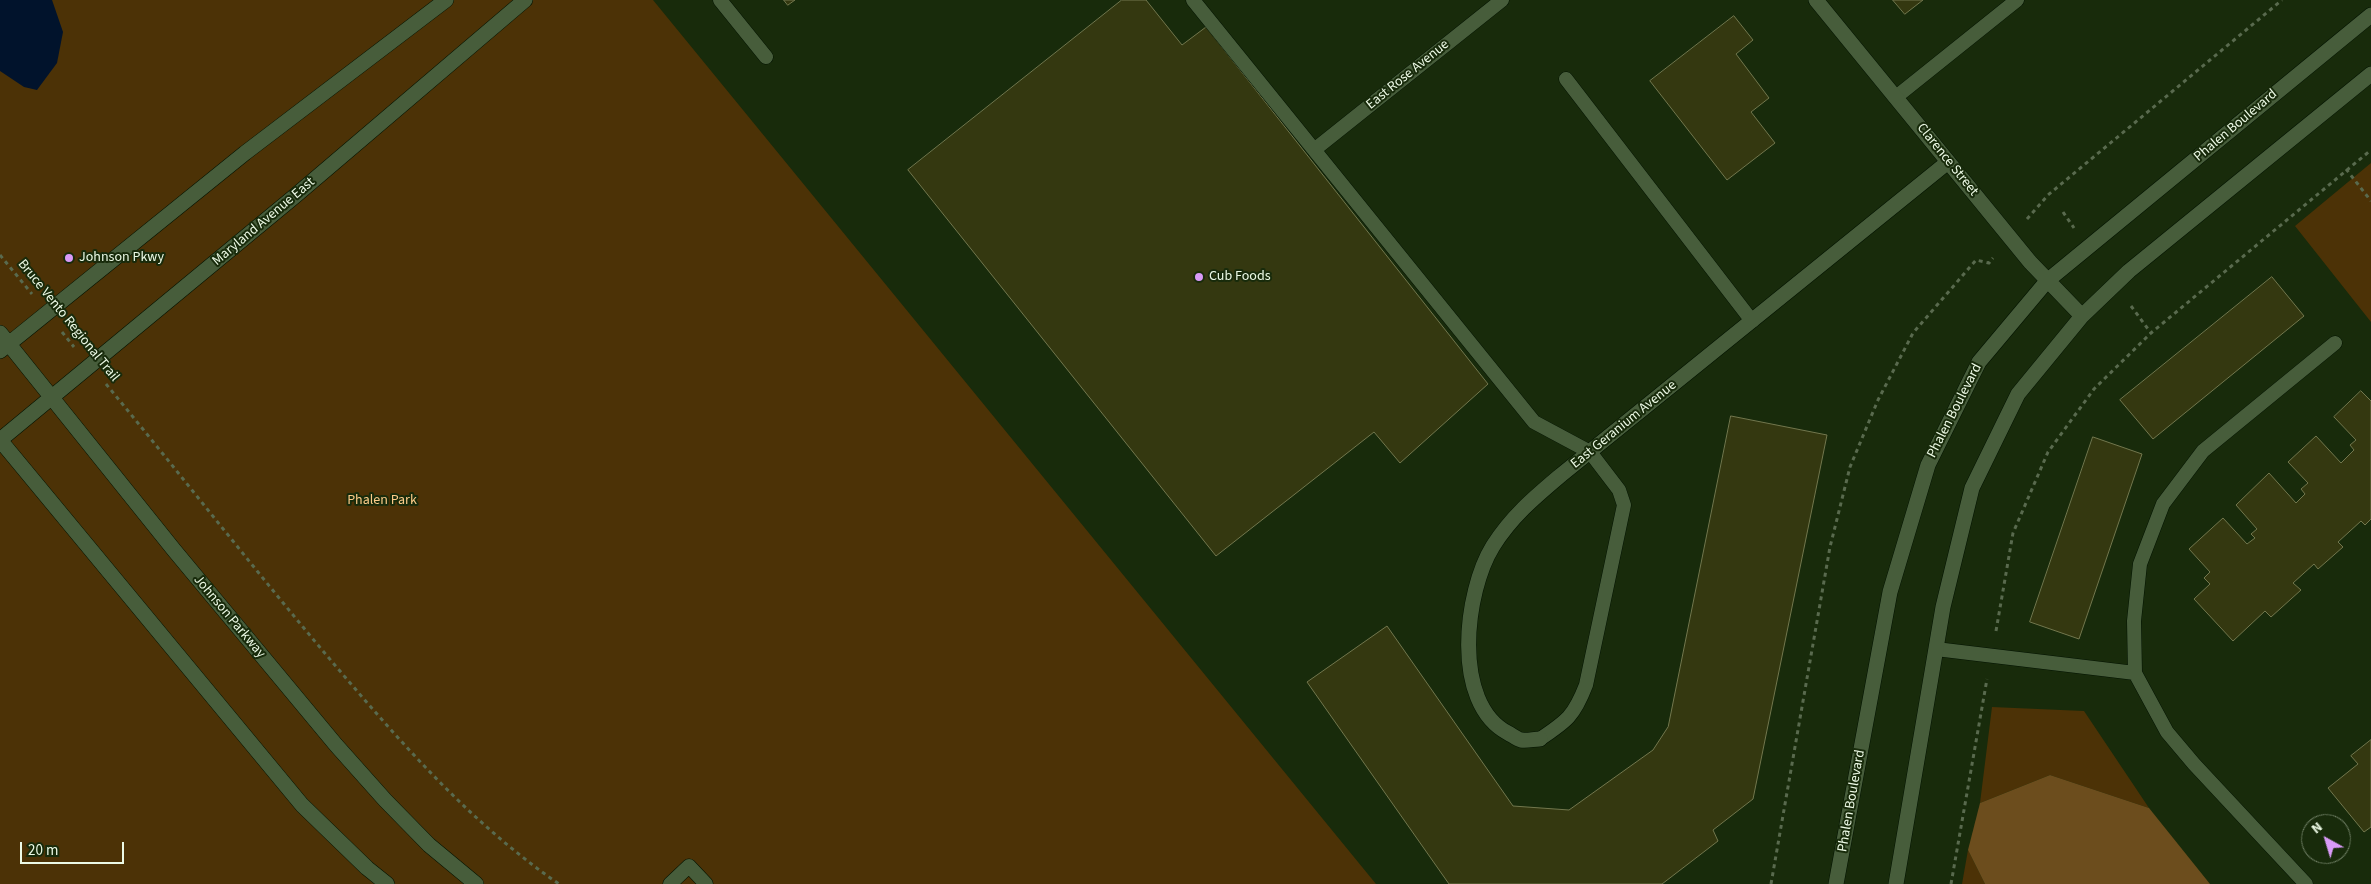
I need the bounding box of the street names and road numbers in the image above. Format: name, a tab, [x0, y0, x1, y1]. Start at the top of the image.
street label: East Rose Avenue	[1363, 36, 1453, 114]
street label: Phalen Boulevard	[2191, 86, 2281, 166]
street label: Clarence Street	[1913, 120, 1981, 200]
street label: Maryland Avenue East	[209, 174, 319, 270]
street label: Bruce Vento Regional Trail	[14, 257, 122, 385]
street label: Phalen Boulevard	[1924, 361, 1986, 461]
street label: East Geranium Avenue	[1568, 377, 1680, 473]
street label: Johnson Parkway	[189, 572, 269, 662]
street label: Phalen Boulevard	[1835, 749, 1869, 853]

